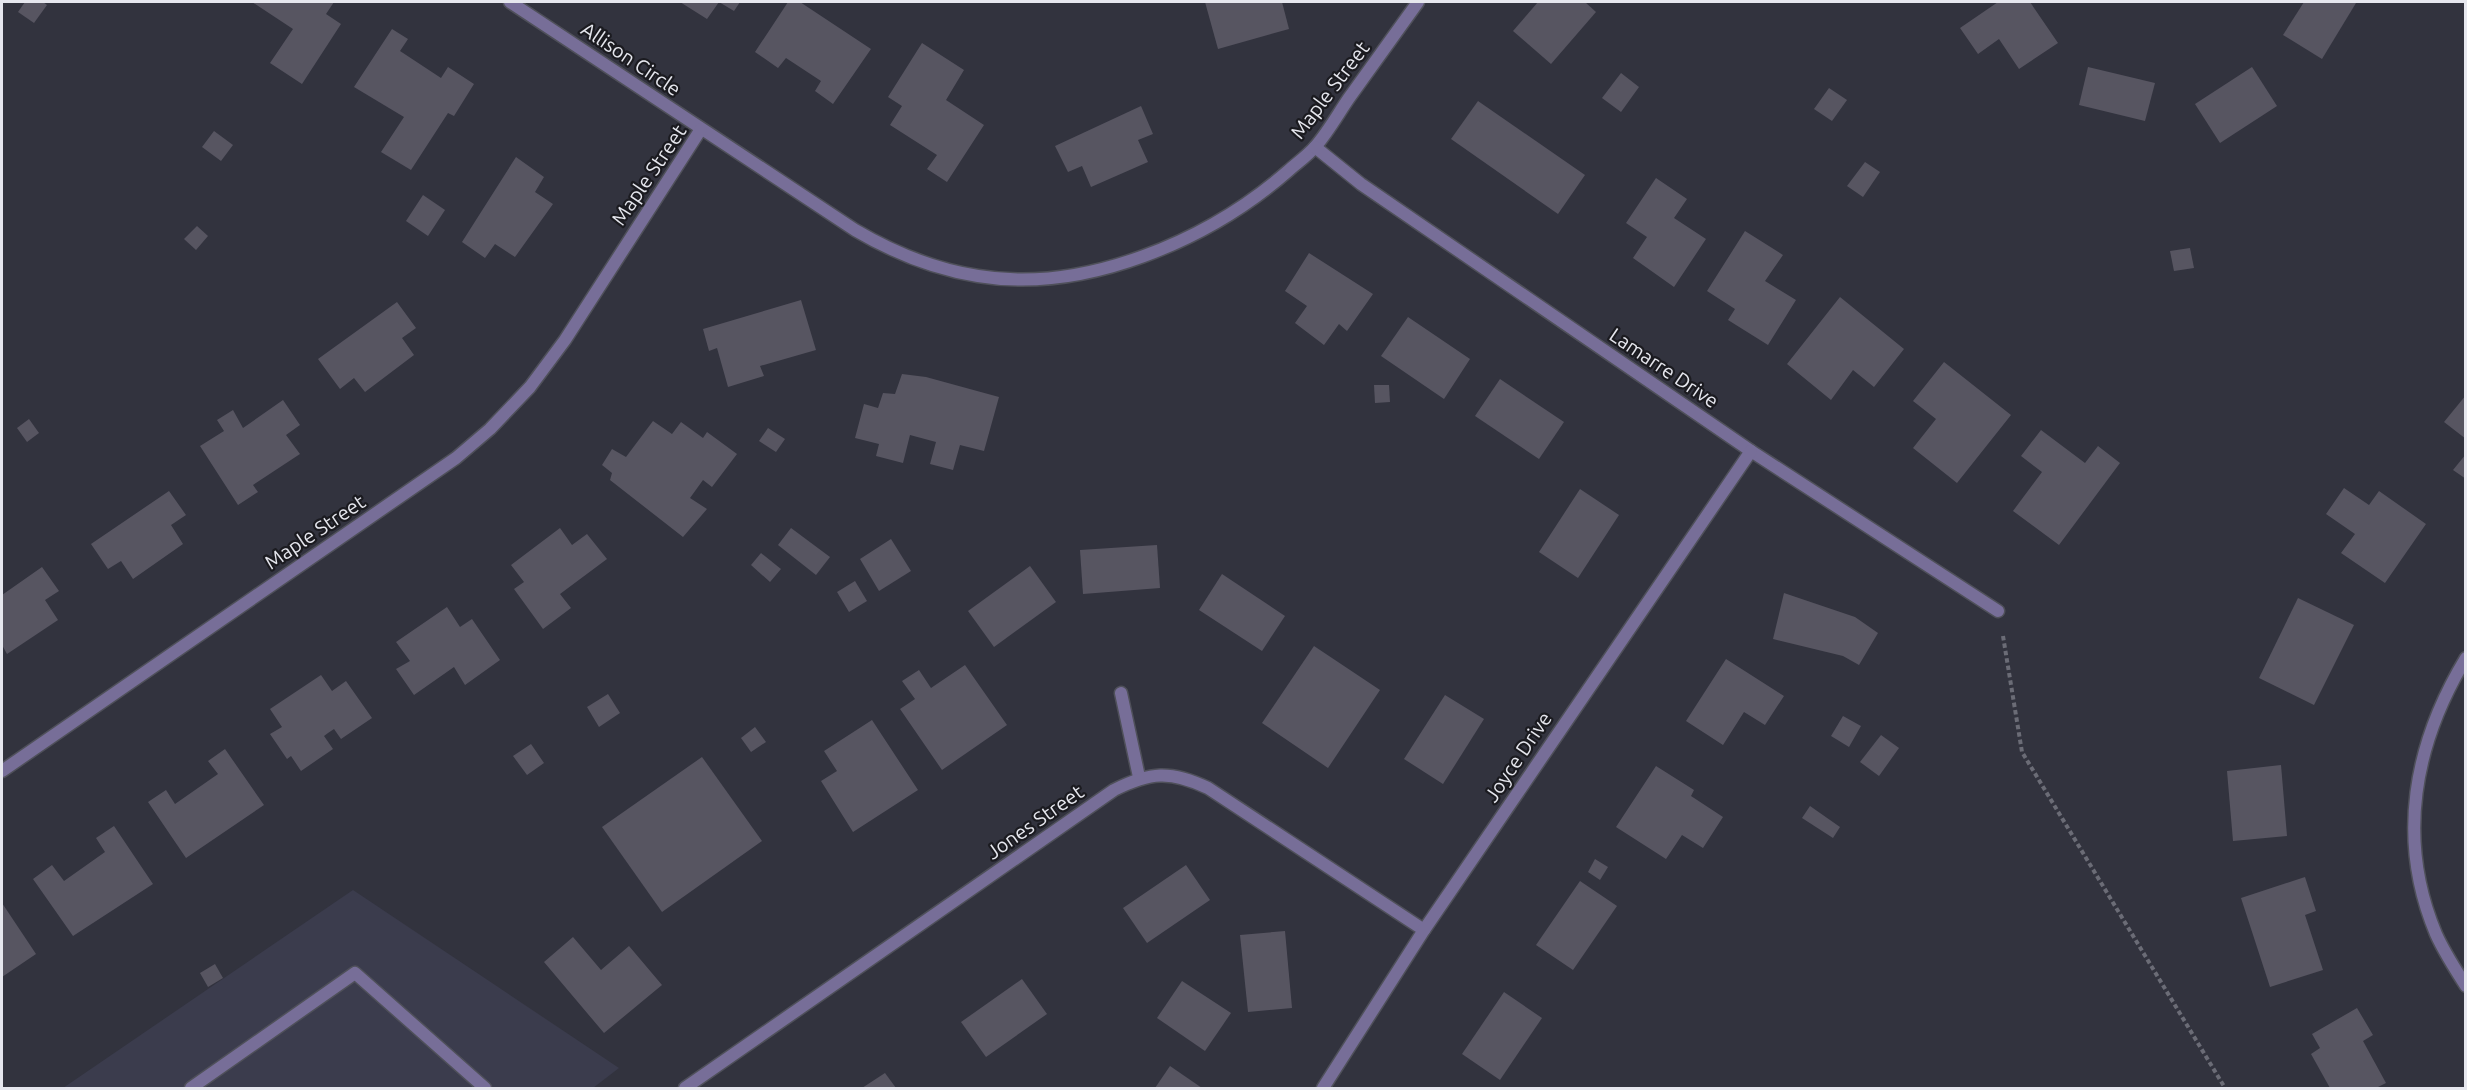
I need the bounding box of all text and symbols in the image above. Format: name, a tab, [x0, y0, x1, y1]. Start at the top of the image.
street label: Allison Circle	[577, 17, 685, 100]
street label: Maple Street	[1285, 36, 1374, 143]
street label: Maple Street	[607, 120, 691, 229]
street label: Lamarre Drive	[1606, 323, 1723, 412]
street label: Maple Street	[260, 490, 369, 574]
street label: Joyce Drive	[1479, 707, 1556, 806]
street label: Jones Street	[982, 780, 1088, 863]

